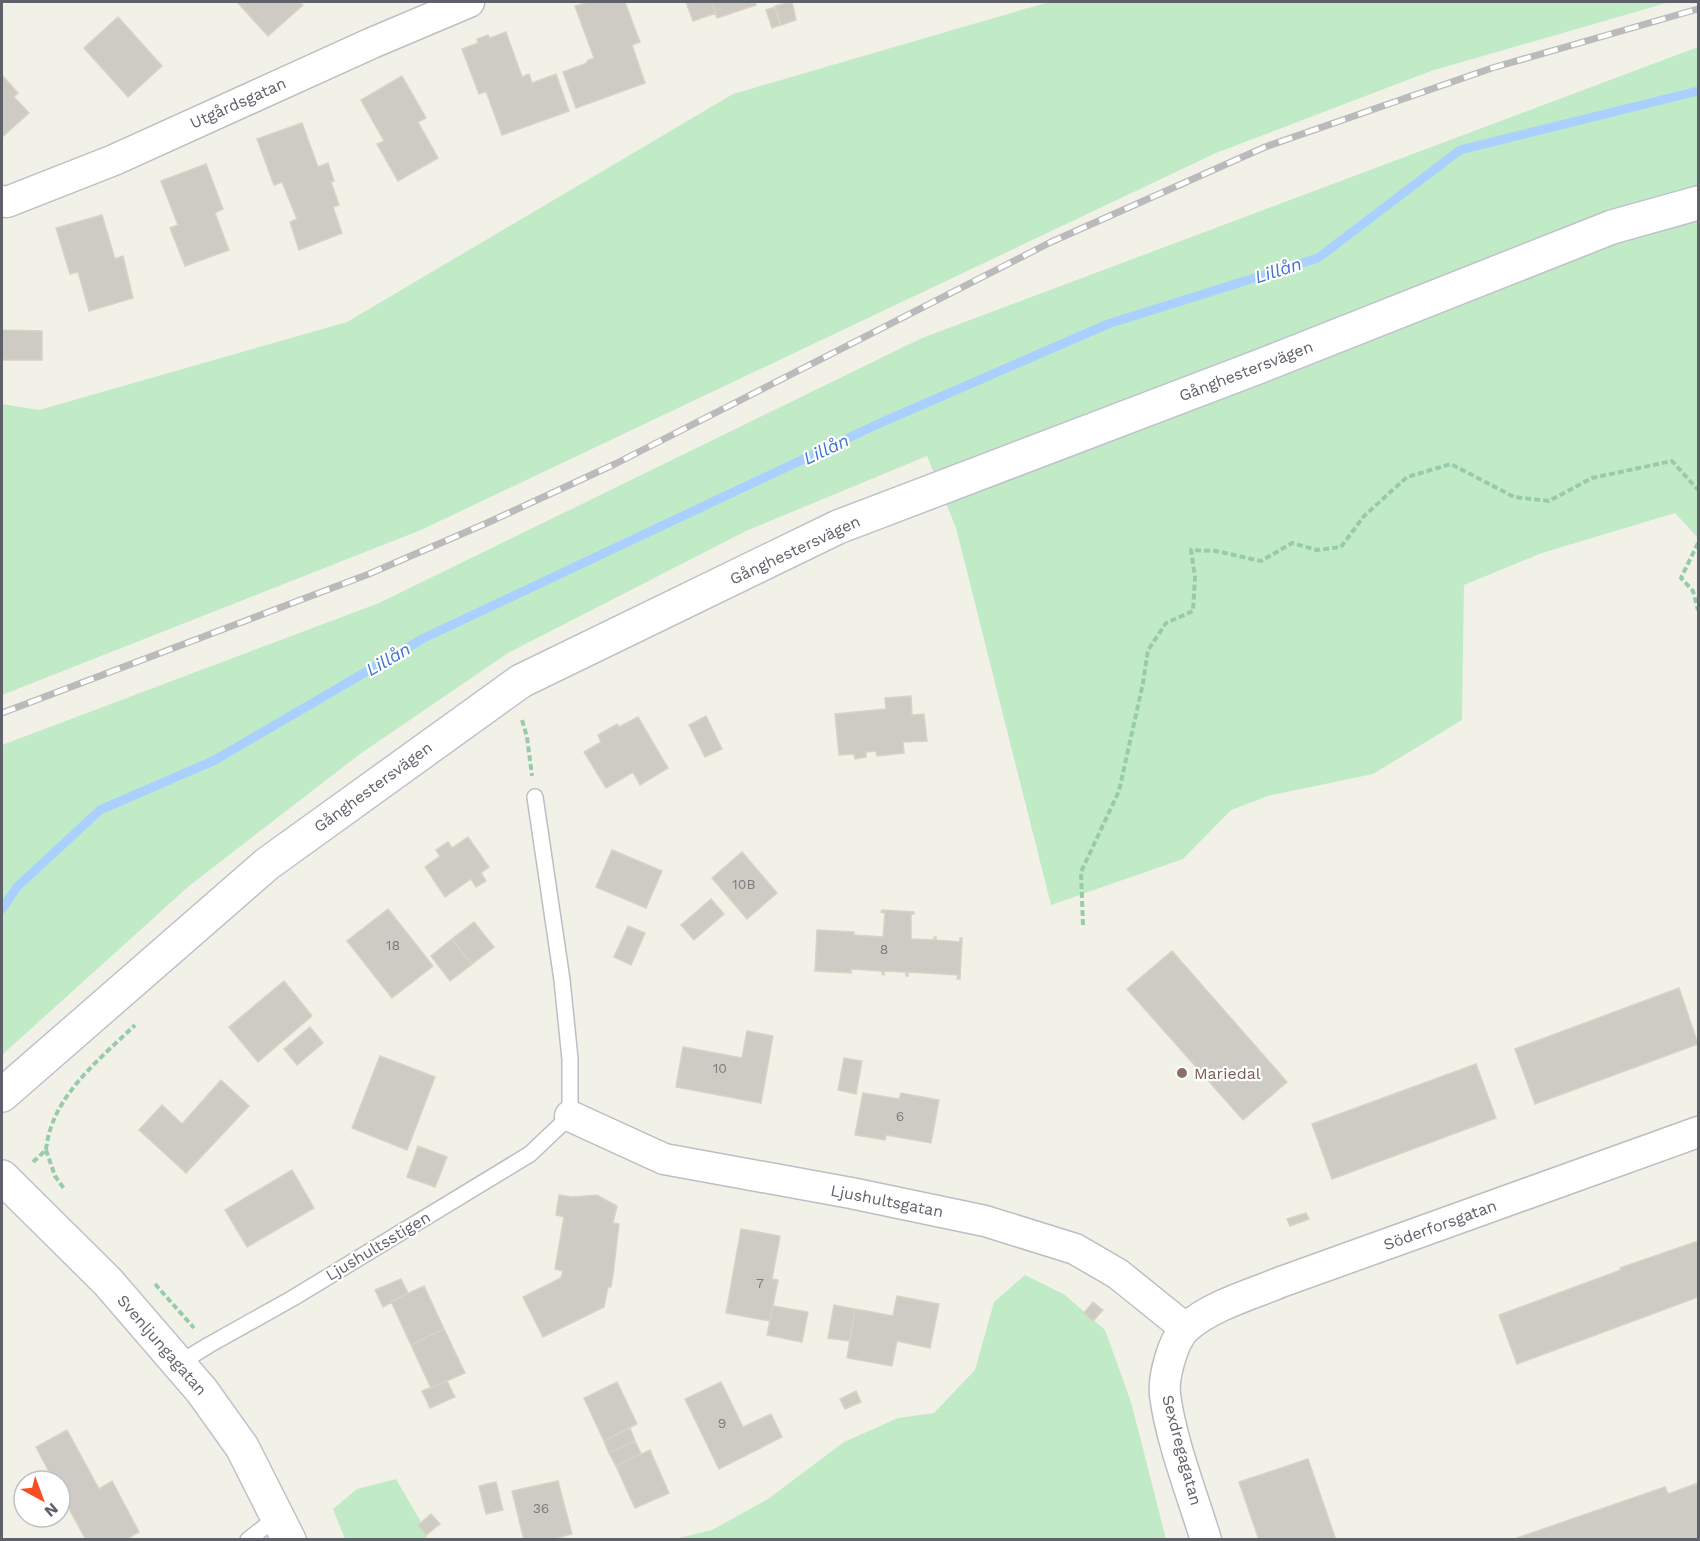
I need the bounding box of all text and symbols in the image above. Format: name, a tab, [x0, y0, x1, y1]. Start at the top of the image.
street label: Utgårdsgatan	[187, 73, 289, 133]
water label: Lillån	[1252, 253, 1304, 287]
street label: Gånghestersvägen	[1176, 337, 1316, 405]
water label: Lillån	[800, 429, 852, 469]
street label: Gånghestersvägen	[727, 511, 863, 589]
water label: Lillån	[362, 638, 414, 680]
street label: Gånghestersvägen	[310, 738, 436, 836]
house number: 10B	[732, 876, 756, 892]
house number: 18	[386, 937, 400, 953]
house number: 8	[880, 941, 888, 957]
house number: 10	[713, 1060, 727, 1076]
place label: Mariedal	[1194, 1064, 1261, 1083]
marker: Mariedal	[1175, 1066, 1189, 1080]
house number: 6	[896, 1108, 904, 1124]
street label: Ljushultsgatan	[829, 1181, 945, 1221]
street label: Söderforsgatan	[1381, 1196, 1499, 1254]
street label: Ljushultsstigen	[322, 1207, 434, 1285]
house number: 7	[756, 1275, 764, 1291]
street label: Svenljungagatan	[113, 1291, 211, 1399]
street label: Sexdregagatan	[1158, 1393, 1206, 1507]
house number: 9	[718, 1415, 726, 1431]
north arrow	[12, 1469, 72, 1529]
text: N	[41, 1499, 62, 1521]
house number: 36	[533, 1500, 549, 1516]

